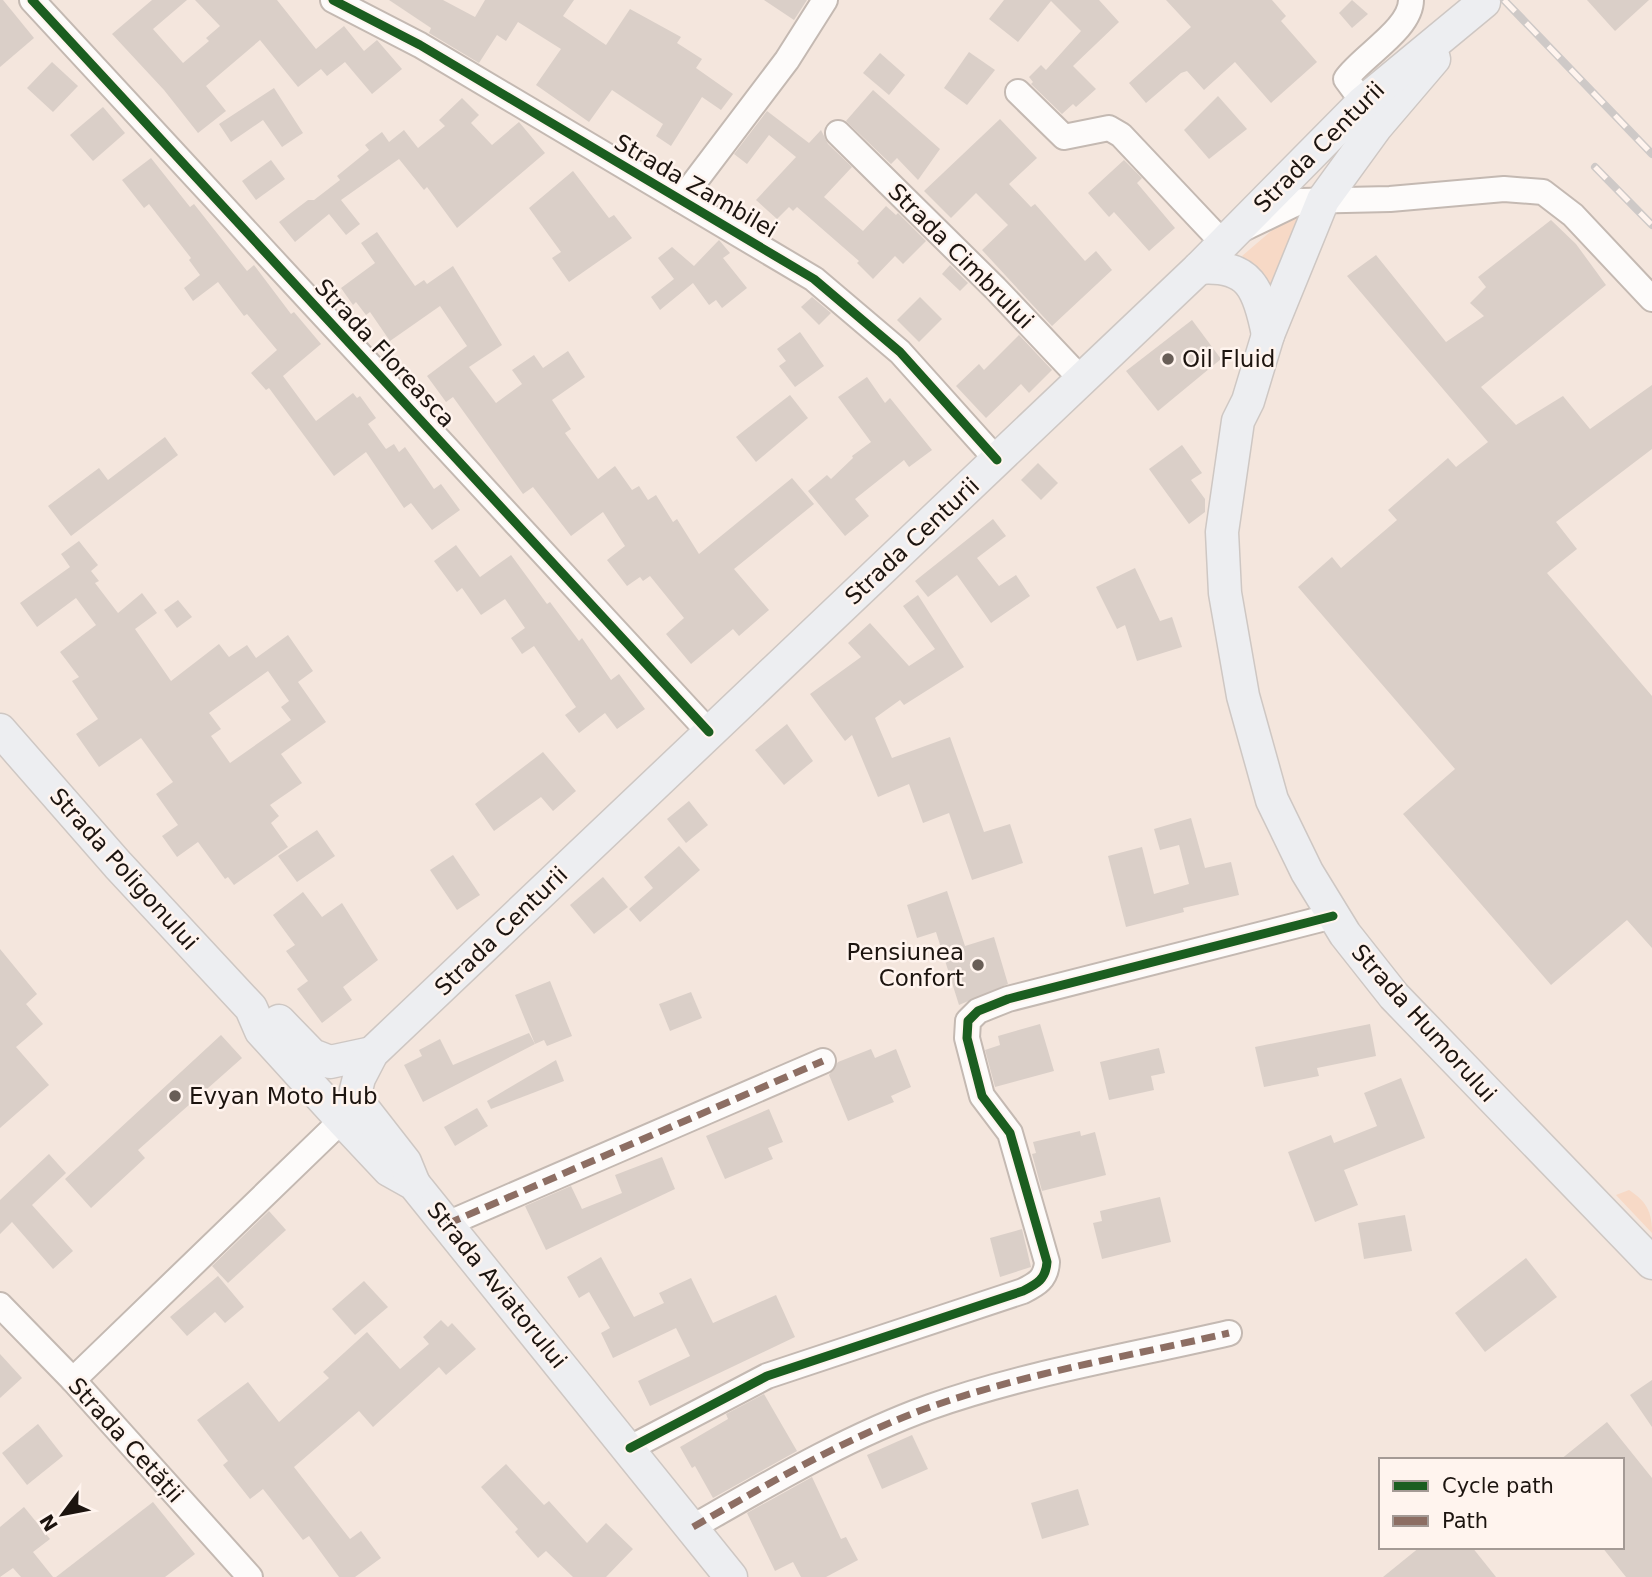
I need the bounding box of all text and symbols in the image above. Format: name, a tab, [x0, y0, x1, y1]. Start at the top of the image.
street label: Strada Centurii	[1248, 76, 1390, 218]
street label: Strada Zambilei	[610, 129, 782, 243]
street label: Strada Cimbrului	[883, 178, 1039, 334]
street label: Strada Floreasca	[310, 274, 460, 432]
place label: Oil Fluid	[1182, 346, 1275, 372]
marker: Oil Fluid	[1160, 351, 1176, 367]
street label: Strada Centurii	[840, 472, 984, 610]
street label: Strada Poligonului	[45, 783, 203, 955]
street label: Strada Centurii	[429, 861, 573, 1001]
place label: Pensiunea Confort	[846, 939, 964, 991]
street label: Strada Humorului	[1346, 939, 1502, 1107]
marker: Pensiunea Confort	[970, 957, 986, 973]
place label: Evyan Moto Hub	[189, 1083, 378, 1109]
marker: Evyan Moto Hub	[167, 1088, 183, 1104]
street label: Strada Aviatorului	[422, 1197, 572, 1373]
street label: Strada Cetății	[63, 1372, 189, 1508]
legend	[1379, 1458, 1624, 1549]
text: Cycle path	[1442, 1474, 1554, 1498]
north arrow	[28, 1479, 98, 1549]
text: Path	[1442, 1509, 1488, 1533]
text: N	[35, 1510, 62, 1536]

